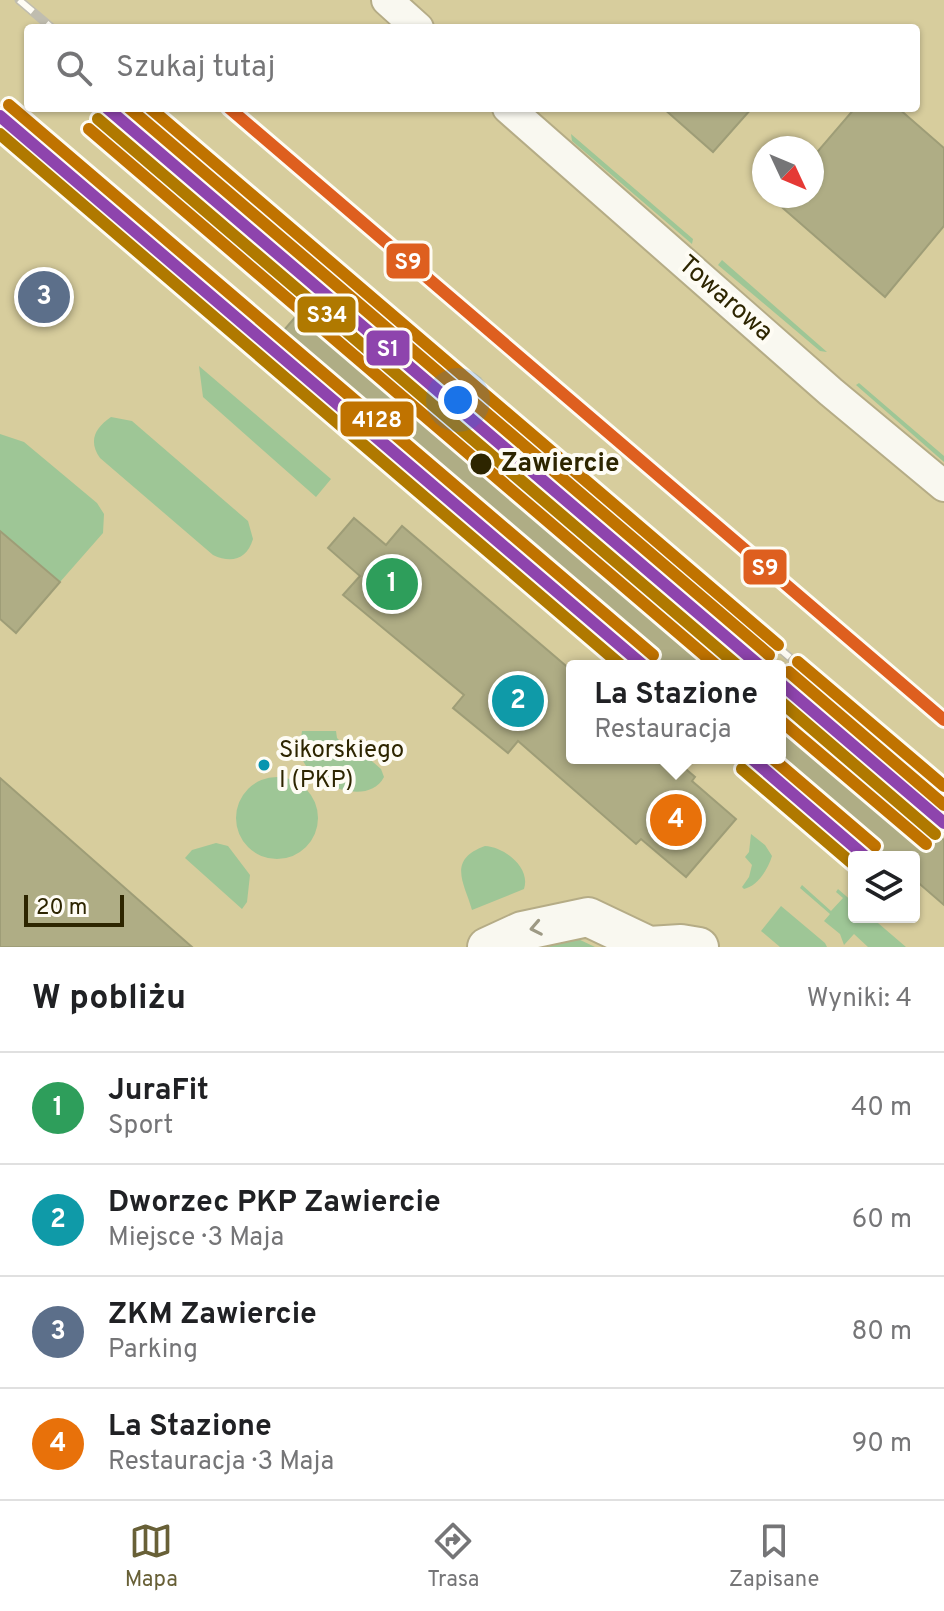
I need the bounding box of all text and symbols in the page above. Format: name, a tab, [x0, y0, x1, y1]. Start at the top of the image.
search box	[24, 24, 920, 112]
icon: search	[52, 46, 96, 90]
text: Szukaj tutaj	[116, 50, 275, 87]
north arrow	[752, 136, 824, 208]
line badge: S9	[385, 242, 431, 280]
street label: Towarowa	[671, 249, 779, 349]
text: S9	[394, 250, 422, 277]
pin: 3	[18, 267, 70, 327]
line badge: S34	[296, 295, 357, 334]
text: S34	[307, 303, 347, 330]
line badge: S1	[365, 329, 411, 367]
text: S1	[377, 337, 399, 364]
your location	[438, 380, 478, 420]
line badge: 4128	[339, 400, 415, 438]
text: 4128	[352, 408, 402, 435]
place label: Zawiercie	[501, 448, 619, 481]
marker: Zawiercie	[468, 451, 494, 477]
line badge: S9	[742, 548, 788, 586]
pin: 1	[366, 554, 418, 614]
text: S9	[751, 556, 779, 583]
popup	[566, 660, 786, 764]
pin: 2	[492, 671, 544, 731]
text: La Stazione	[594, 677, 758, 714]
text: Restauracja	[594, 714, 731, 747]
place label: Sikorskiego I (PKP)	[279, 736, 404, 796]
marker: Sikorskiego I (PKP)	[256, 757, 272, 773]
pin: 4	[650, 790, 702, 850]
map controls	[848, 851, 920, 923]
button: layers	[848, 851, 920, 923]
scale bar	[24, 891, 124, 927]
text: 20 m	[36, 895, 87, 922]
one-way arrow	[529, 918, 543, 935]
text: W pobliżu	[32, 978, 186, 1021]
text: Wyniki: 4	[807, 983, 912, 1016]
text: JuraFit	[108, 1073, 209, 1110]
text: 1	[53, 1092, 63, 1125]
text: 40 m	[851, 1092, 912, 1125]
text: Sport	[108, 1110, 173, 1143]
text: Dworzec PKP Zawiercie	[108, 1185, 441, 1222]
text: 2	[50, 1204, 66, 1237]
text: 60 m	[852, 1204, 912, 1237]
text: Miejsce · 3 Maja	[108, 1222, 284, 1255]
text: ZKM Zawiercie	[108, 1297, 317, 1334]
text: 3	[50, 1316, 66, 1349]
text: 80 m	[852, 1316, 912, 1349]
text: Parking	[108, 1334, 198, 1367]
text: La Stazione	[108, 1409, 272, 1446]
text: 4	[50, 1428, 66, 1461]
text: 90 m	[852, 1428, 912, 1461]
text: Restauracja · 3 Maja	[108, 1446, 334, 1479]
tab: Mapa	[125, 1519, 178, 1594]
tab: Trasa	[427, 1519, 479, 1594]
tab: Zapisane	[729, 1519, 819, 1594]

